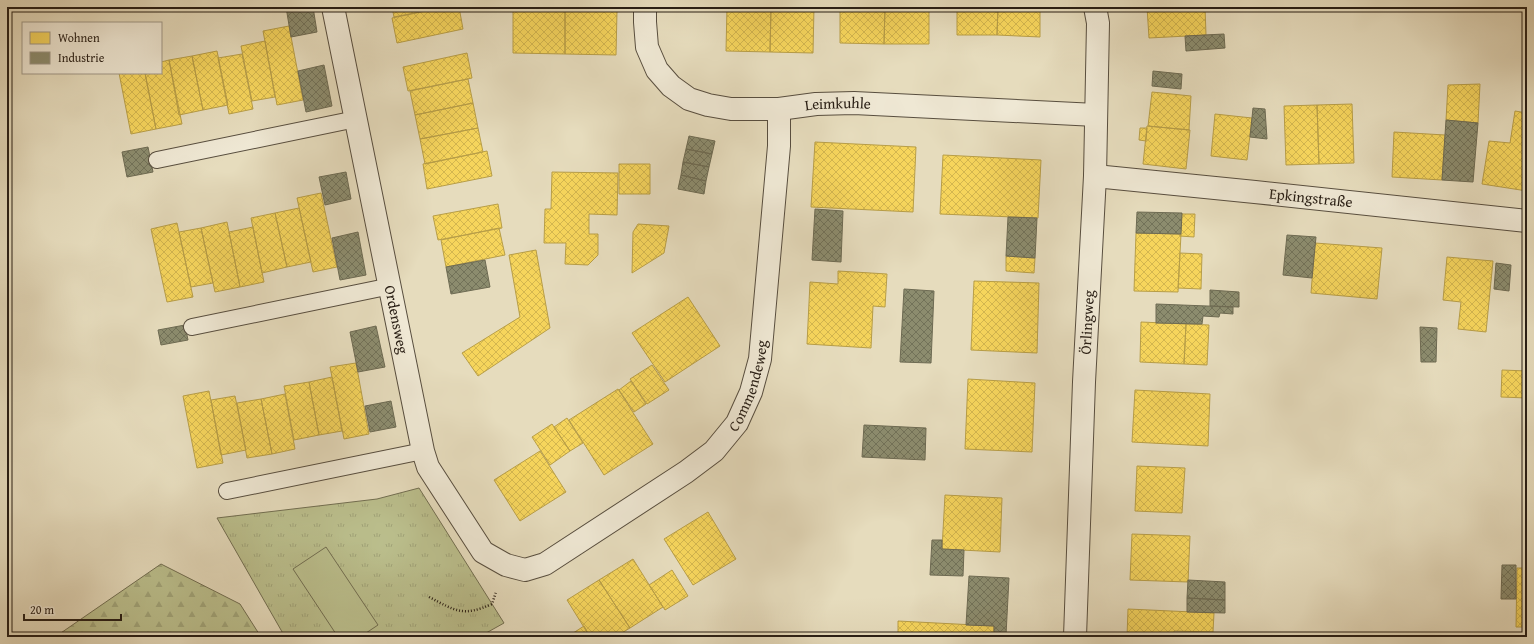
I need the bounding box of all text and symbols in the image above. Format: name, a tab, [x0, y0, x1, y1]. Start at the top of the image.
legend	[22, 22, 162, 74]
text: Wohnen	[58, 29, 100, 46]
text: Industrie	[58, 49, 105, 66]
street label: Leimkuhle	[803, 92, 871, 115]
street label: Epkingstraße	[1268, 183, 1354, 212]
street label: Ordensweg	[380, 283, 414, 356]
street label: Örlingweg	[1074, 289, 1099, 355]
street label: Commendeweg	[723, 338, 772, 436]
scale bar	[24, 596, 121, 622]
text: 20 m	[30, 601, 54, 618]

